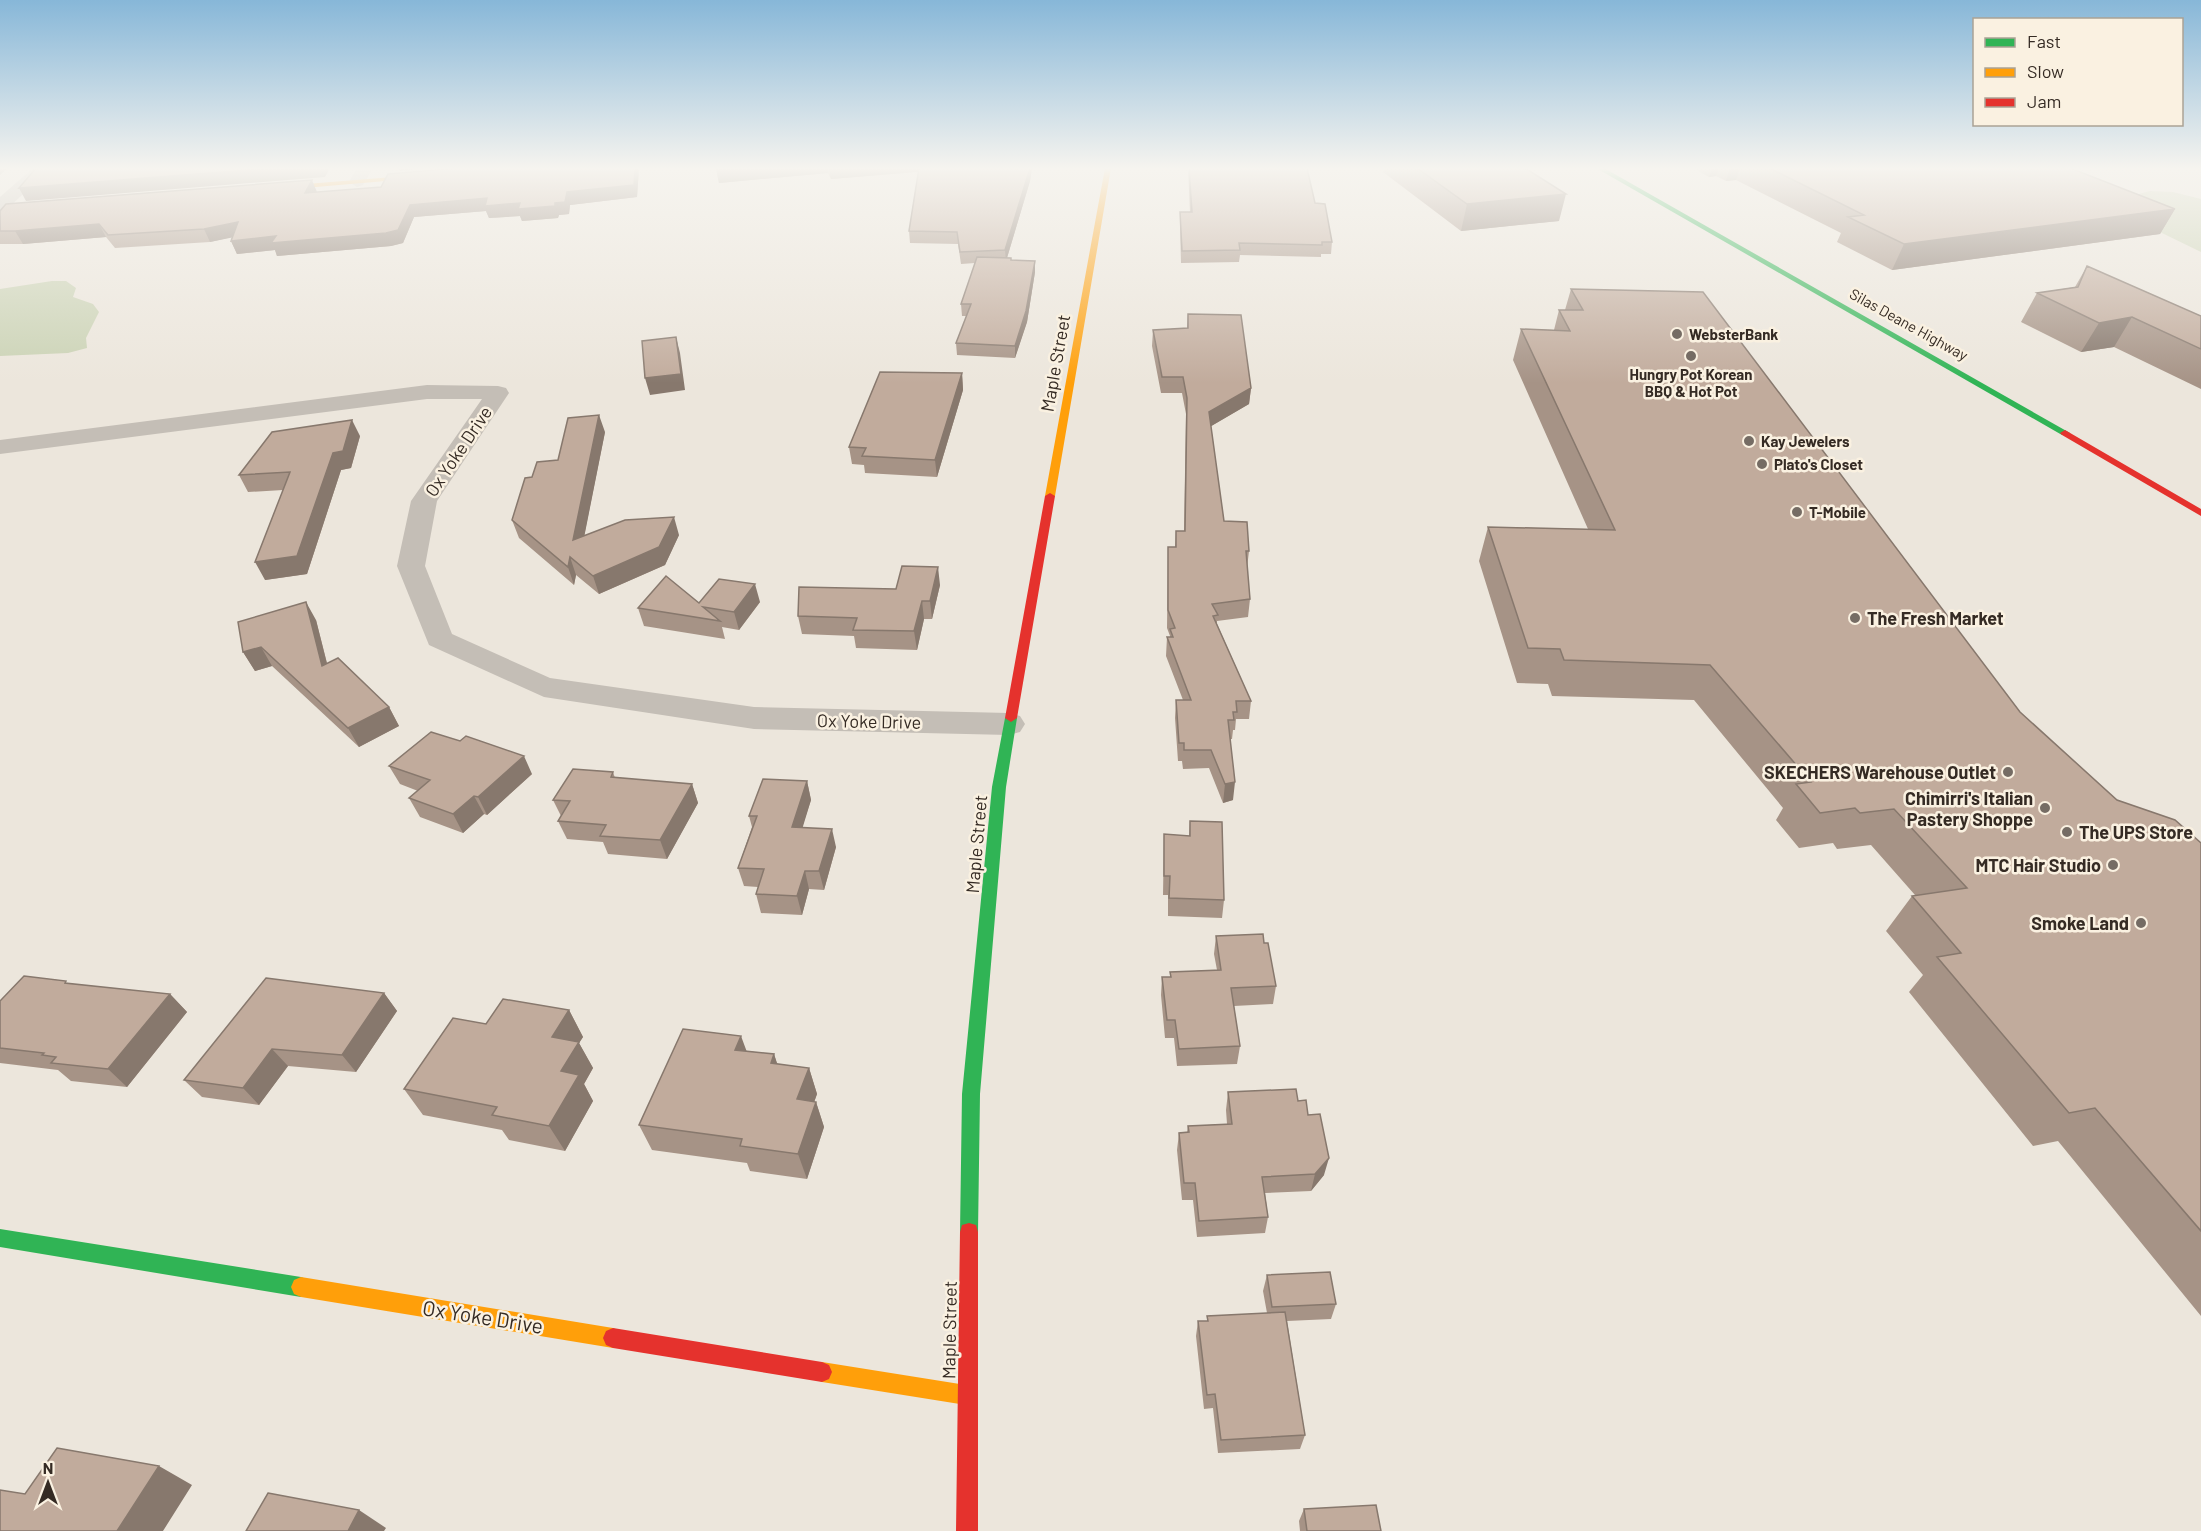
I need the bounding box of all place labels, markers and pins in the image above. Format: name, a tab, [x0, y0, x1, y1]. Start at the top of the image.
place label: WebsterBank	[1689, 325, 1778, 343]
marker: WebsterBank	[1670, 327, 1684, 341]
marker: Hungry Pot Korean BBQ & Hot Pot	[1684, 349, 1698, 363]
place label: Hungry Pot Korean BBQ & Hot Pot	[1630, 365, 1752, 400]
place label: Kay Jewelers	[1761, 432, 1850, 450]
marker: Kay Jewelers	[1742, 434, 1756, 448]
place label: Plato's Closet	[1774, 455, 1863, 473]
marker: Plato's Closet	[1755, 457, 1769, 471]
place label: T-Mobile	[1809, 503, 1866, 521]
marker: T-Mobile	[1790, 505, 1804, 519]
place label: The Fresh Market	[1867, 607, 2004, 629]
marker: The Fresh Market	[1848, 611, 1862, 625]
place label: SKECHERS Warehouse Outlet	[1764, 761, 1996, 783]
marker: SKECHERS Warehouse Outlet	[2001, 765, 2015, 779]
place label: Chimirri's Italian Pastery Shoppe	[1905, 787, 2033, 830]
marker: Chimirri's Italian Pastery Shoppe	[2038, 801, 2052, 815]
place label: The UPS Store	[2079, 821, 2193, 843]
marker: The UPS Store	[2060, 825, 2074, 839]
place label: MTC Hair Studio	[1976, 854, 2101, 876]
marker: MTC Hair Studio	[2106, 858, 2120, 872]
place label: Smoke Land	[2031, 912, 2129, 934]
marker: Smoke Land	[2134, 916, 2148, 930]

